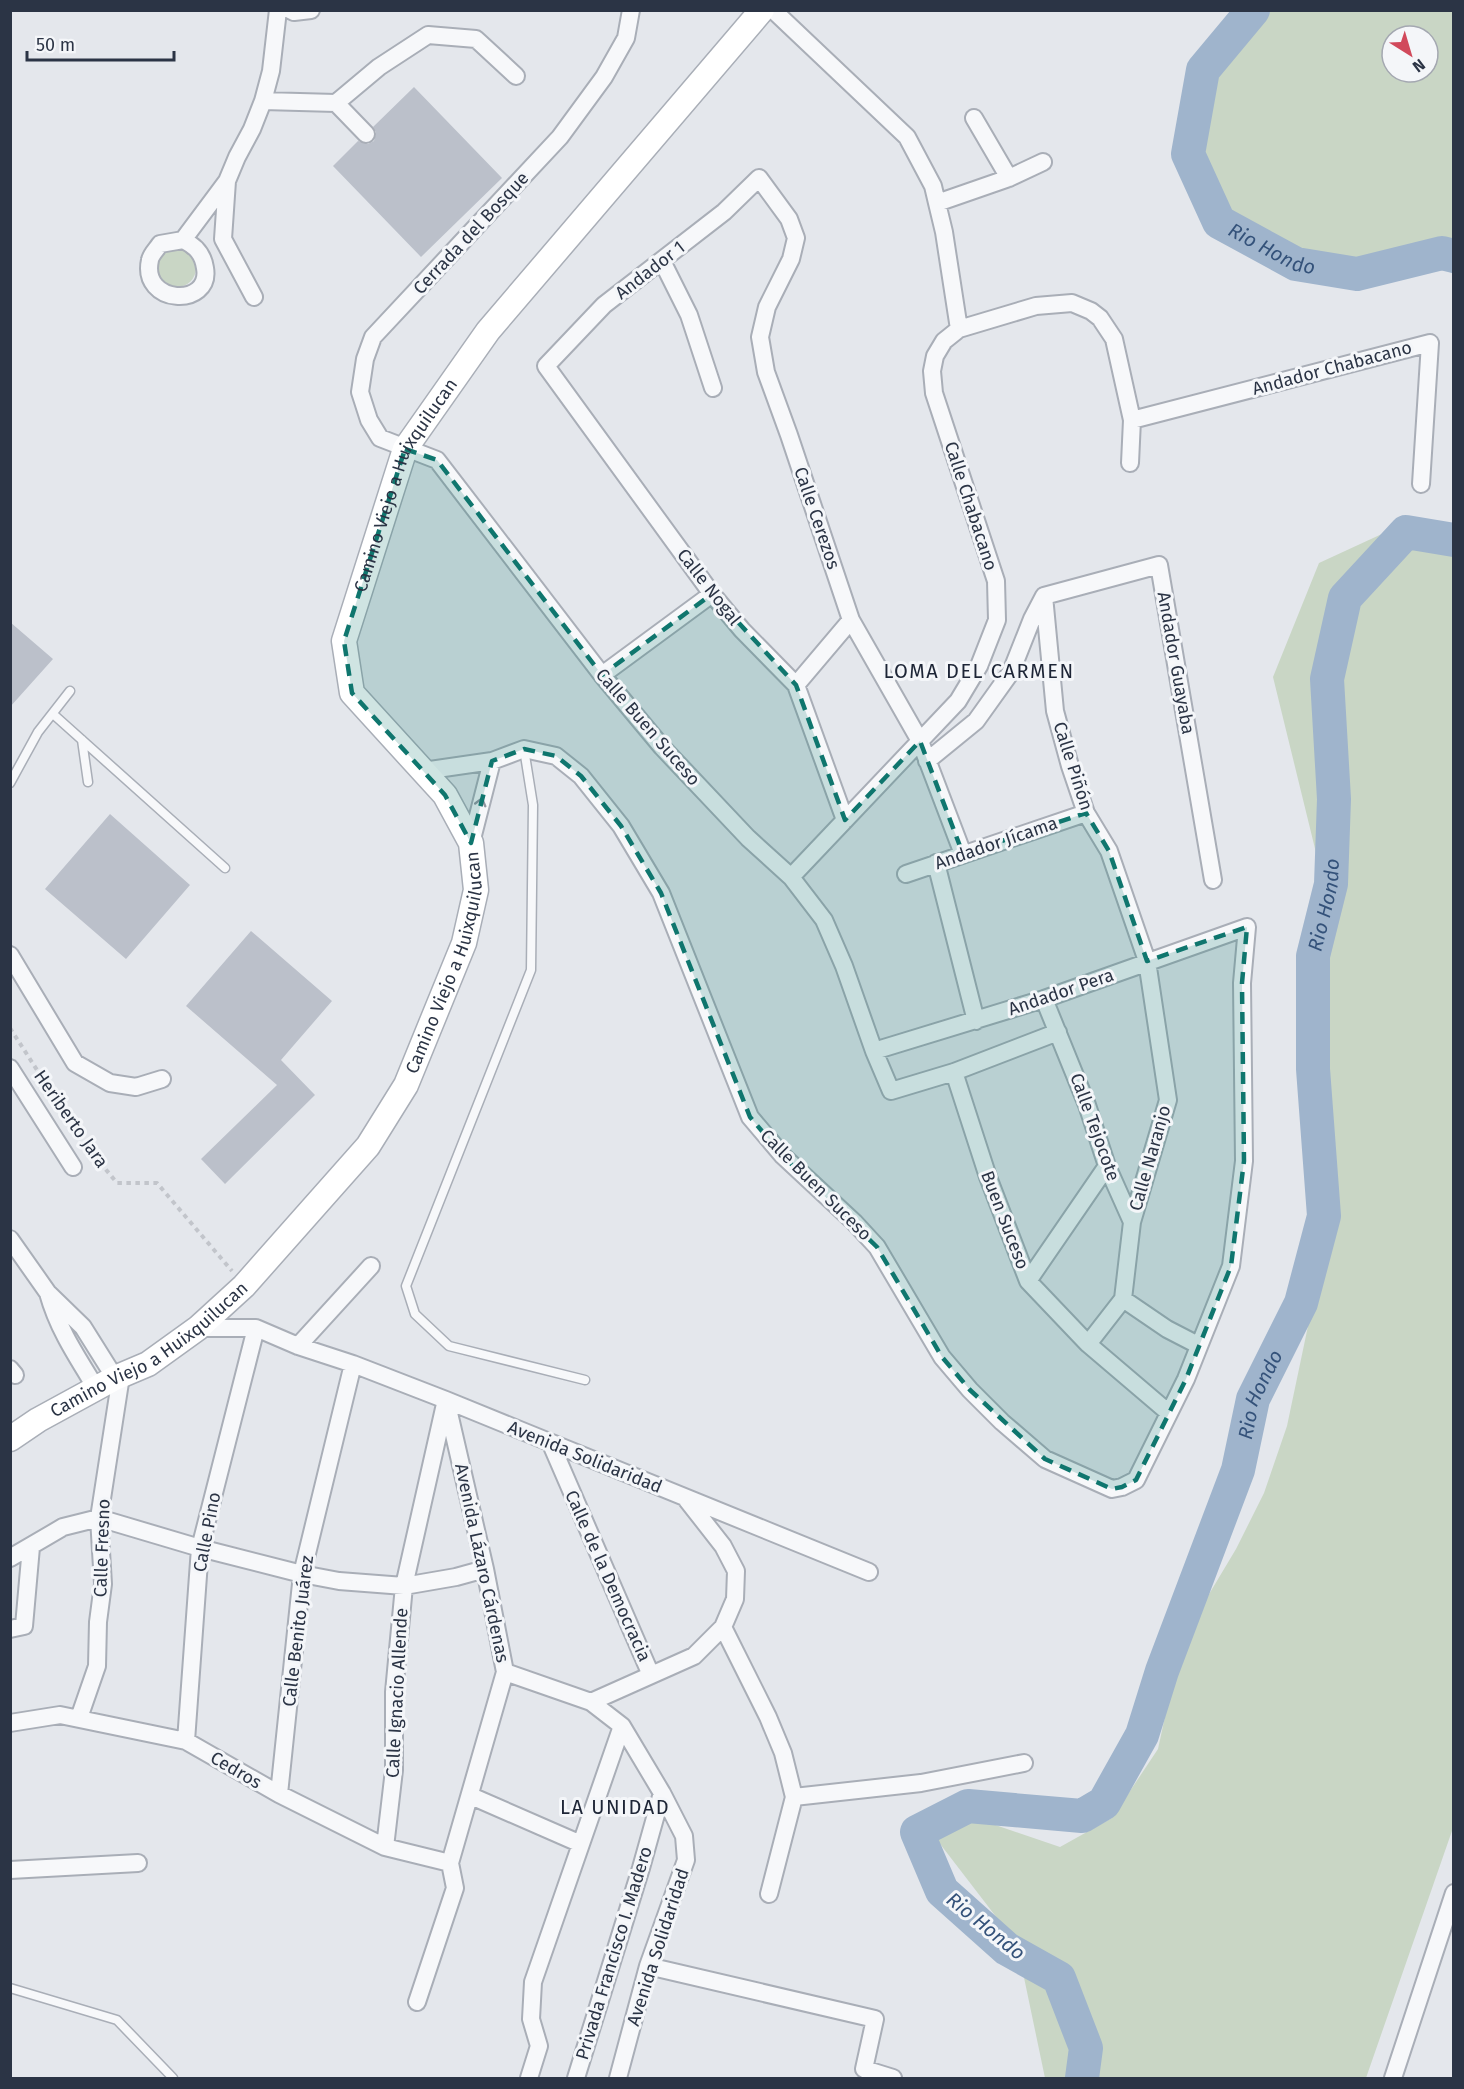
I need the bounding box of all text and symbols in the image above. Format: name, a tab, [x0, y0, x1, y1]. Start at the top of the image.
scale bar	[27, 24, 174, 62]
north arrow	[1380, 24, 1440, 84]
text: 50 m	[36, 34, 75, 56]
text: N	[1409, 55, 1429, 76]
street label: Cerrada del Bosque	[409, 167, 533, 299]
water label: Rio Hondo	[1224, 218, 1317, 279]
street label: Andador 1	[611, 236, 689, 304]
street label: Andador Chabacano	[1250, 336, 1414, 400]
street label: Camino Viejo a Huixquilucan	[349, 374, 462, 595]
street label: Calle Chabacano	[940, 439, 1002, 573]
street label: Calle Cerezos	[789, 464, 845, 572]
street label: Calle Nogal	[672, 544, 746, 630]
street label: Andador Guayaba	[1153, 590, 1199, 736]
district label: LOMA DEL CARMEN	[883, 659, 1075, 683]
street label: Calle Buen Suceso	[591, 664, 705, 790]
street label: Calle Piñón	[1048, 719, 1098, 813]
one-way arrow	[474, 797, 487, 807]
street label: Andador Jícama	[932, 812, 1060, 874]
street label: Camino Viejo a Huixquilucan	[401, 850, 487, 1077]
water label: Rio Hondo	[1303, 858, 1344, 954]
street label: Andador Pera	[1005, 964, 1117, 1020]
street label: Heriberto Jara	[29, 1066, 113, 1172]
street label: Calle Tejocote	[1065, 1070, 1125, 1184]
street label: Calle Naranjo	[1124, 1103, 1176, 1213]
street label: Calle Buen Suceso	[756, 1125, 876, 1245]
street label: Buen Suceso	[976, 1168, 1034, 1272]
street label: Camino Viejo a Huixquilucan	[46, 1277, 252, 1422]
water label: Rio Hondo	[1233, 1346, 1288, 1441]
street label: Avenida Solidaridad	[505, 1416, 665, 1498]
street label: Avenida Lázaro Cárdenas	[450, 1462, 514, 1664]
street label: Calle de la Democracia	[560, 1487, 656, 1665]
street label: Calle Pino	[188, 1490, 226, 1574]
street label: Calle Fresno	[89, 1498, 115, 1598]
street label: Calle Benito Juárez	[278, 1554, 318, 1708]
street label: Calle Ignacio Allende	[382, 1607, 412, 1779]
street label: Cedros	[206, 1747, 266, 1793]
district label: LA UNIDAD	[560, 1795, 670, 1819]
street label: Privada Francisco I. Madero	[571, 1844, 657, 2062]
street label: Avenida Solidaridad	[622, 1865, 694, 2029]
water label: Rio Hondo	[942, 1887, 1030, 1965]

